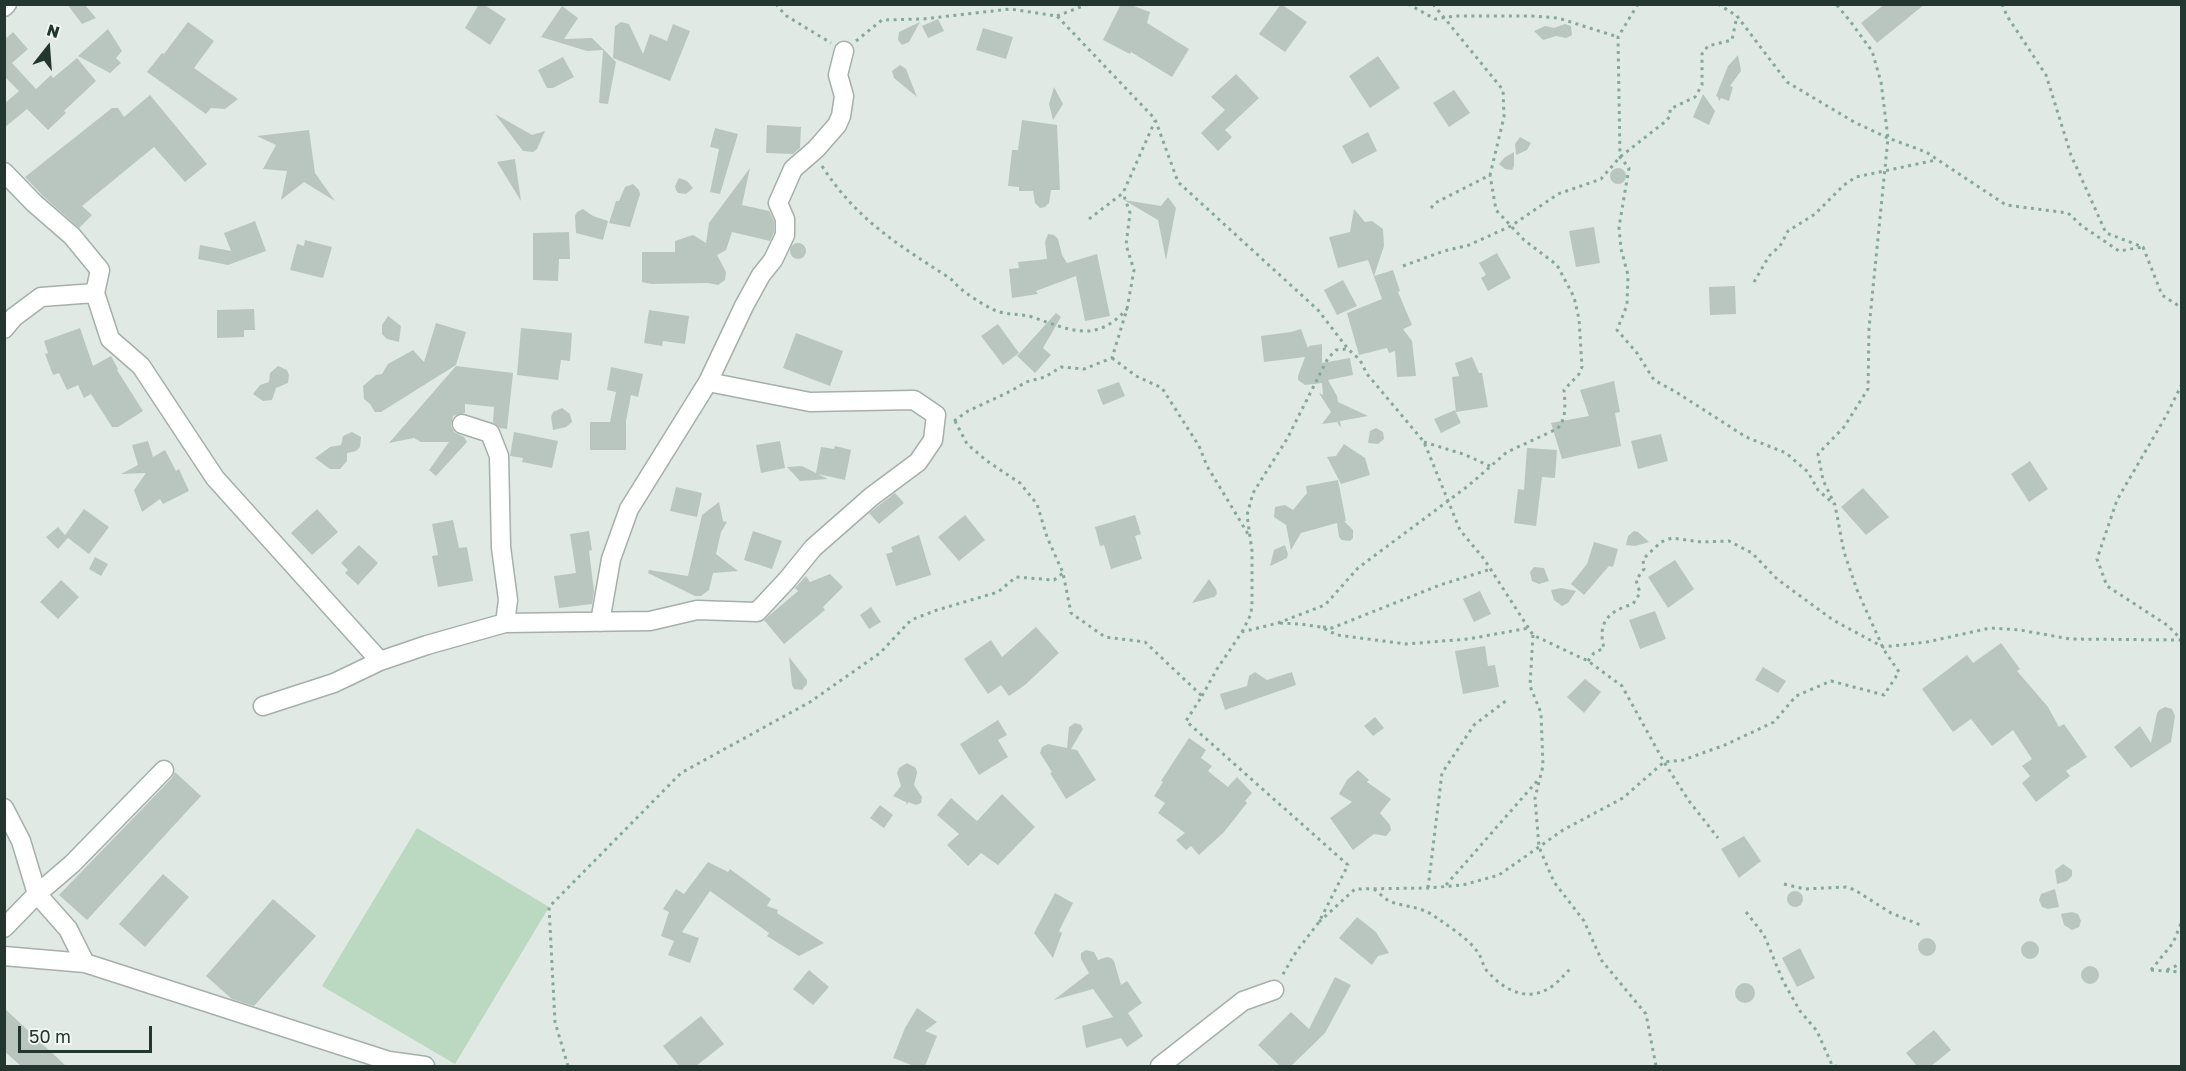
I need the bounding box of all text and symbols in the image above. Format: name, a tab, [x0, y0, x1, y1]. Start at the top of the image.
north arrow	[18, 18, 78, 78]
text: N	[45, 19, 62, 42]
scale bar	[21, 1014, 154, 1052]
text: 50 m	[29, 1025, 71, 1047]

